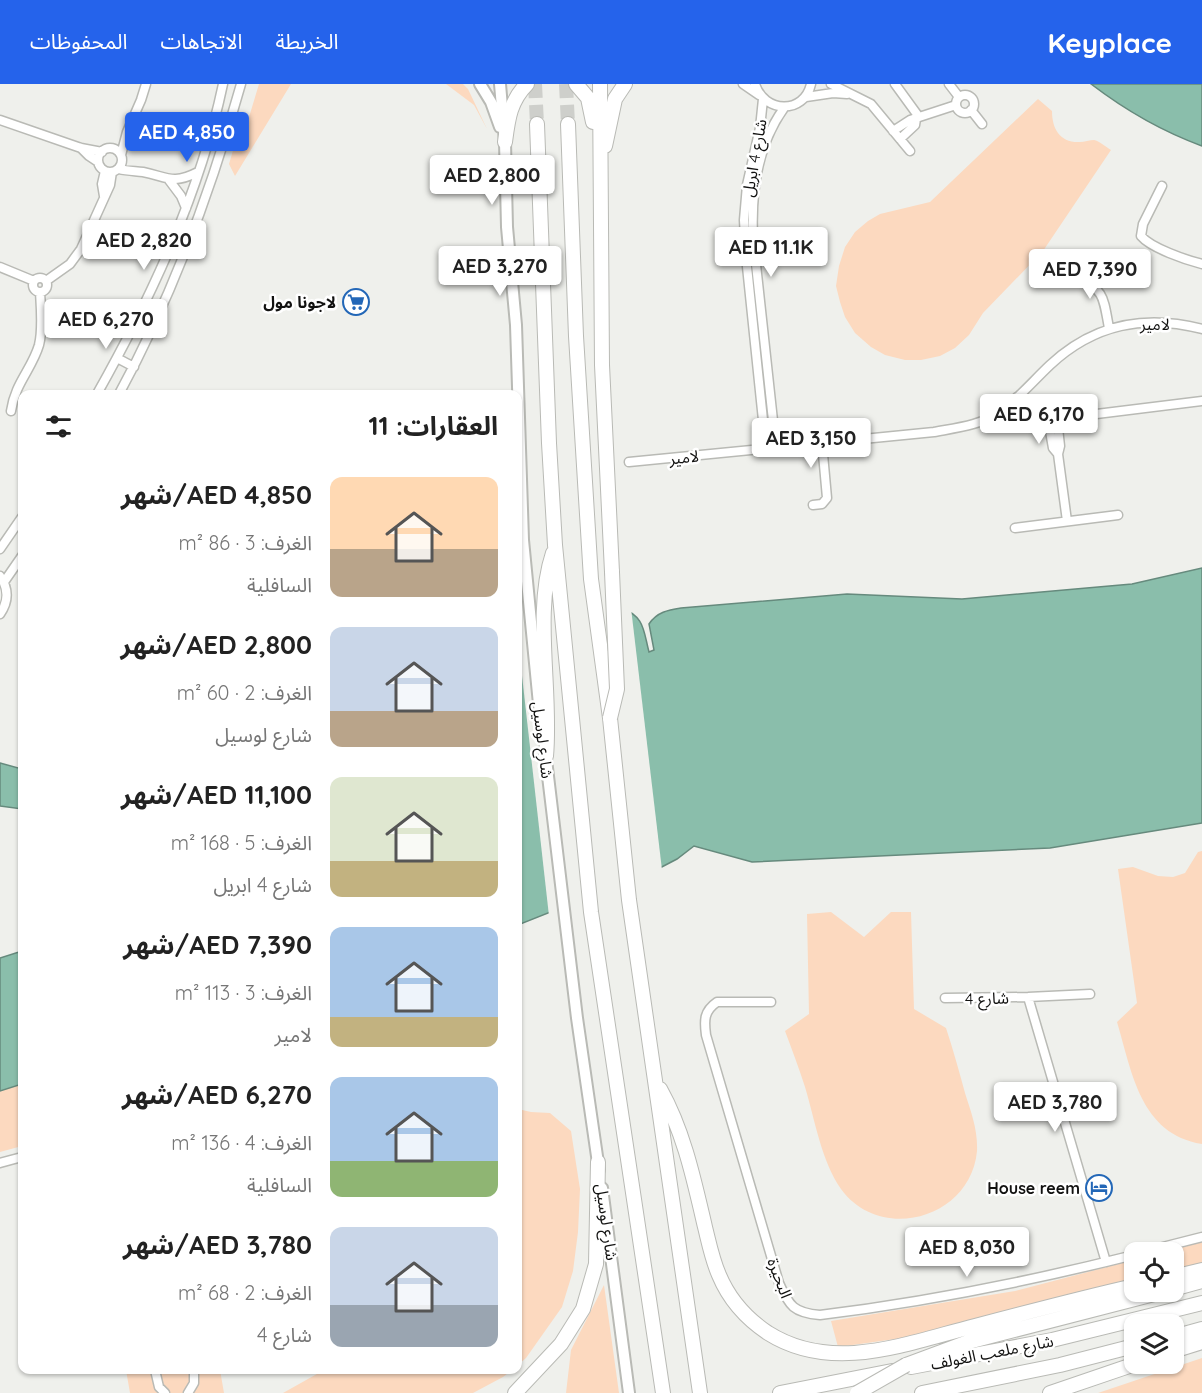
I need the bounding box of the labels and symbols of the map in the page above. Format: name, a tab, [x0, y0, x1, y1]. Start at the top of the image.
pin: AED 4,850	[118, 112, 256, 163]
street label: شارع 4 ابريل	[737, 117, 774, 199]
pin: AED 2,800	[423, 155, 561, 206]
pin: AED 2,820	[75, 220, 213, 271]
pin: AED 11.1K	[702, 227, 840, 278]
pin: AED 3,270	[431, 246, 569, 297]
pin: AED 7,390	[1021, 249, 1159, 300]
supermarket icon: لاجونا مول	[341, 287, 371, 317]
place label: لاجونا مول	[263, 292, 336, 312]
pin: AED 6,270	[37, 299, 175, 350]
street label: لامير	[1139, 314, 1170, 334]
pin: AED 6,170	[970, 394, 1108, 445]
pin: AED 3,150	[742, 418, 880, 469]
street label: لامير	[667, 445, 700, 469]
street label: شارع لوسيل	[525, 700, 558, 780]
street label: شارع 4	[965, 988, 1009, 1011]
pin: AED 3,780	[986, 1082, 1124, 1133]
hotel icon: House reem	[1084, 1173, 1114, 1203]
place label: House reem	[987, 1178, 1080, 1198]
street label: شارع لوسيل	[589, 1182, 622, 1262]
pin: AED 8,030	[898, 1227, 1036, 1278]
street label: البحيرة	[763, 1255, 797, 1301]
street label: شارع ملعب الغولف	[929, 1330, 1056, 1377]

